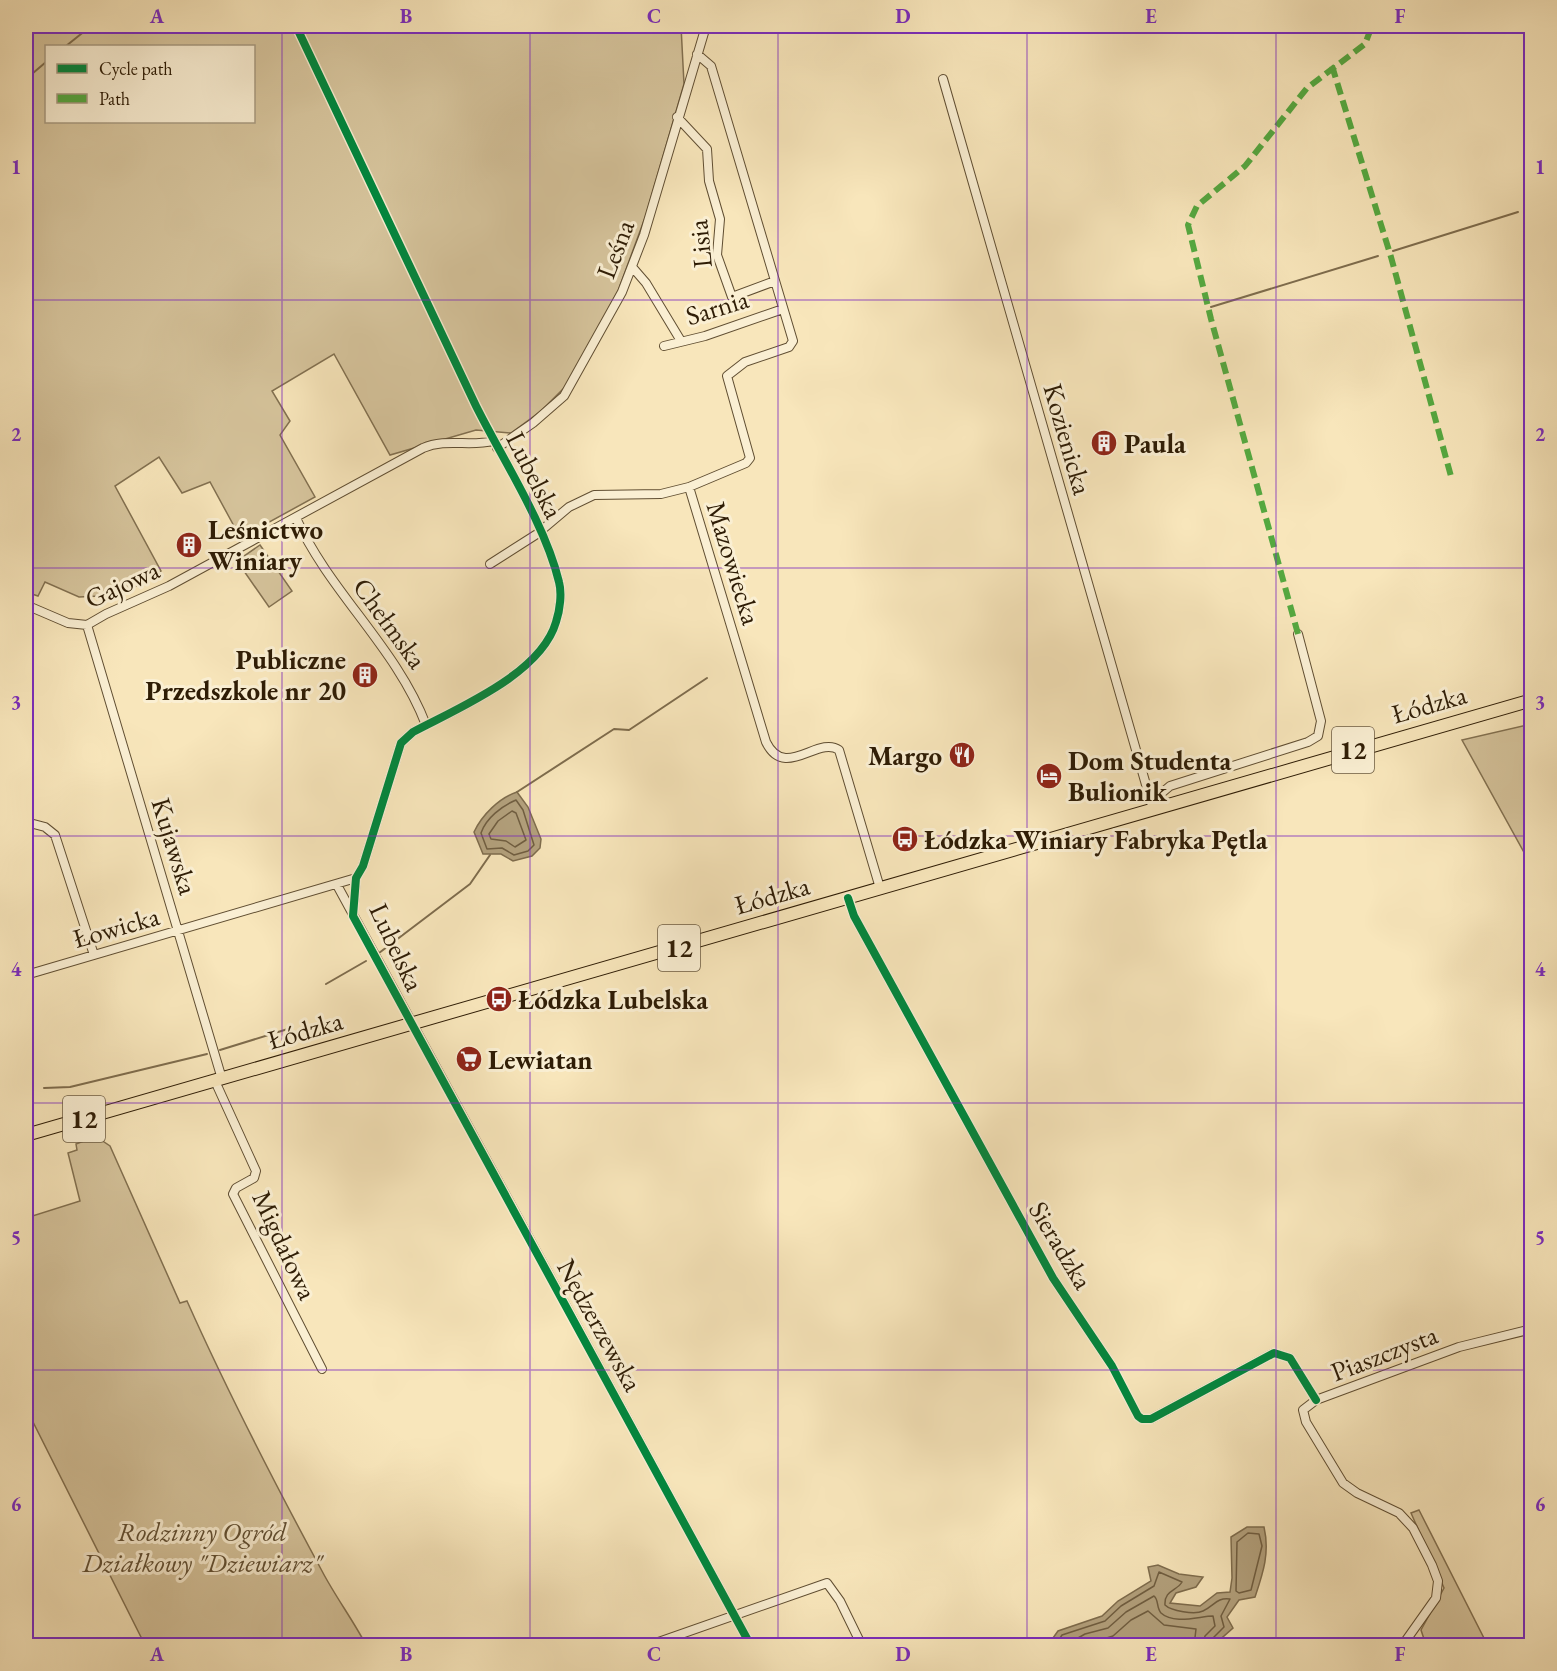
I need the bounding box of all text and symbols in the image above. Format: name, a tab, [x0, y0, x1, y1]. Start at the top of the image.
text: A	[149, 3, 165, 29]
text: B	[400, 3, 412, 29]
text: C	[647, 3, 661, 29]
text: D	[895, 3, 911, 29]
text: E	[1145, 3, 1157, 29]
text: F	[1395, 3, 1406, 29]
legend	[45, 45, 255, 123]
text: Cycle path	[99, 57, 173, 80]
text: Path	[99, 87, 130, 110]
text: 1	[11, 154, 21, 180]
text: 1	[1535, 154, 1545, 180]
street label: Leśna	[588, 214, 642, 283]
street label: Lisia	[680, 218, 720, 270]
street label: Sarnia	[681, 281, 753, 333]
street label: Kozienicka	[1035, 379, 1101, 499]
text: 2	[11, 421, 22, 447]
text: 2	[1535, 421, 1546, 447]
street label: Lubelska	[498, 426, 572, 525]
place label: Paula	[1124, 426, 1186, 461]
building icon: Paula	[1089, 428, 1119, 458]
street label: Mazowiecka	[699, 497, 769, 629]
place label: Leśnictwo Winiary	[208, 512, 323, 578]
building icon: Leśnictwo Winiary	[174, 530, 204, 560]
street label: Gajowa	[79, 552, 165, 616]
street label: Chełmska	[345, 571, 435, 676]
place label: Publiczne Przedszkole nr 20	[145, 642, 346, 708]
building icon: Publiczne Przedszkole nr 20	[350, 660, 380, 690]
street label: Łódzka	[1387, 677, 1471, 731]
text: 3	[11, 689, 21, 715]
text: 3	[1535, 689, 1545, 715]
road number: 12	[1332, 727, 1374, 773]
place label: Margo	[868, 738, 942, 773]
restaurant icon: Margo	[947, 740, 977, 770]
place label: Dom Studenta Bulionik	[1068, 743, 1232, 809]
hotel icon: Dom Studenta Bulionik	[1034, 761, 1064, 791]
street label: Kujawska	[144, 793, 206, 899]
place label: Łódzka Winiary Fabryka Pętla	[924, 822, 1268, 857]
bus stop icon: Łódzka Winiary Fabryka Pętla	[890, 824, 920, 854]
street label: Łódzka	[730, 868, 814, 922]
street label: Lubelska	[361, 897, 433, 997]
street label: Łowicka	[69, 898, 163, 956]
road number: 12	[658, 925, 700, 971]
text: 4	[11, 956, 22, 982]
text: 4	[1535, 956, 1546, 982]
place label: Łódzka Lubelska	[518, 982, 708, 1017]
bus stop icon: Łódzka Lubelska	[484, 984, 514, 1014]
street label: Łódzka	[263, 1003, 347, 1057]
place label: Lewiatan	[488, 1042, 593, 1077]
supermarket icon: Lewiatan	[454, 1044, 484, 1074]
road number: 12	[63, 1096, 105, 1142]
street label: Migdałowa	[245, 1185, 326, 1305]
street label: Sieradzka	[1021, 1195, 1101, 1296]
text: 5	[11, 1224, 21, 1250]
text: 5	[1535, 1224, 1545, 1250]
street label: Nędzerzewska	[549, 1253, 651, 1398]
street label: Piaszczysta	[1326, 1317, 1443, 1389]
text: 6	[11, 1491, 22, 1517]
text: 6	[1535, 1491, 1546, 1517]
park label: Rodzinny Ogród Działkowy "Dziewiarz"	[81, 1514, 325, 1580]
text: A	[149, 1641, 165, 1667]
text: B	[400, 1641, 412, 1667]
text: C	[647, 1641, 661, 1667]
text: D	[895, 1641, 911, 1667]
text: E	[1145, 1641, 1157, 1667]
text: F	[1395, 1641, 1406, 1667]

